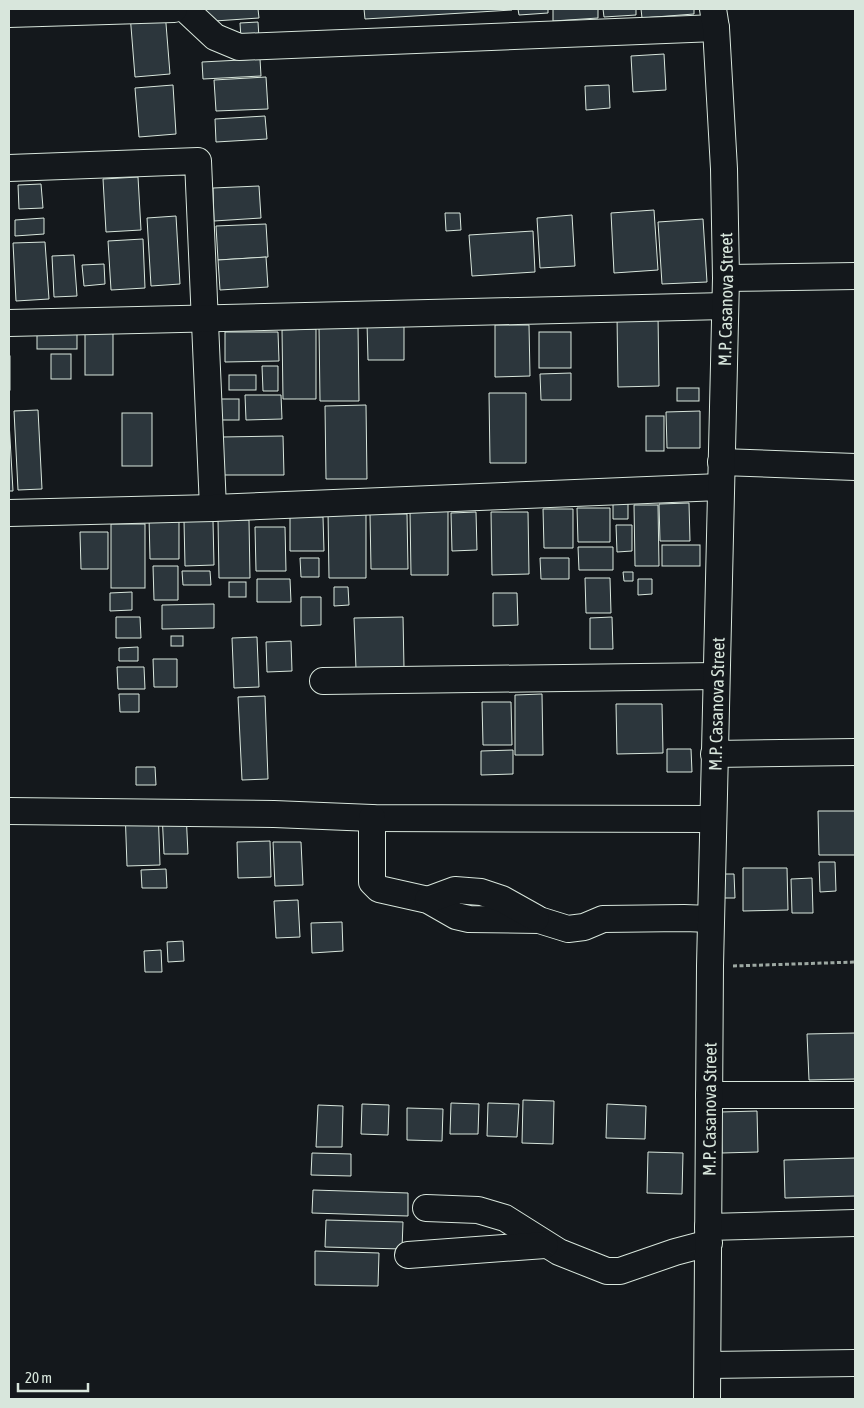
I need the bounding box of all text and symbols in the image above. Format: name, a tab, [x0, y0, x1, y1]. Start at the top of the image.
street label: M.P. Casanova Street	[713, 232, 737, 366]
street label: M.P. Casanova Street	[704, 637, 728, 771]
street label: M.P. Casanova Street	[698, 1042, 720, 1176]
scale bar	[18, 1360, 88, 1392]
text: 20 m	[25, 1369, 52, 1386]

